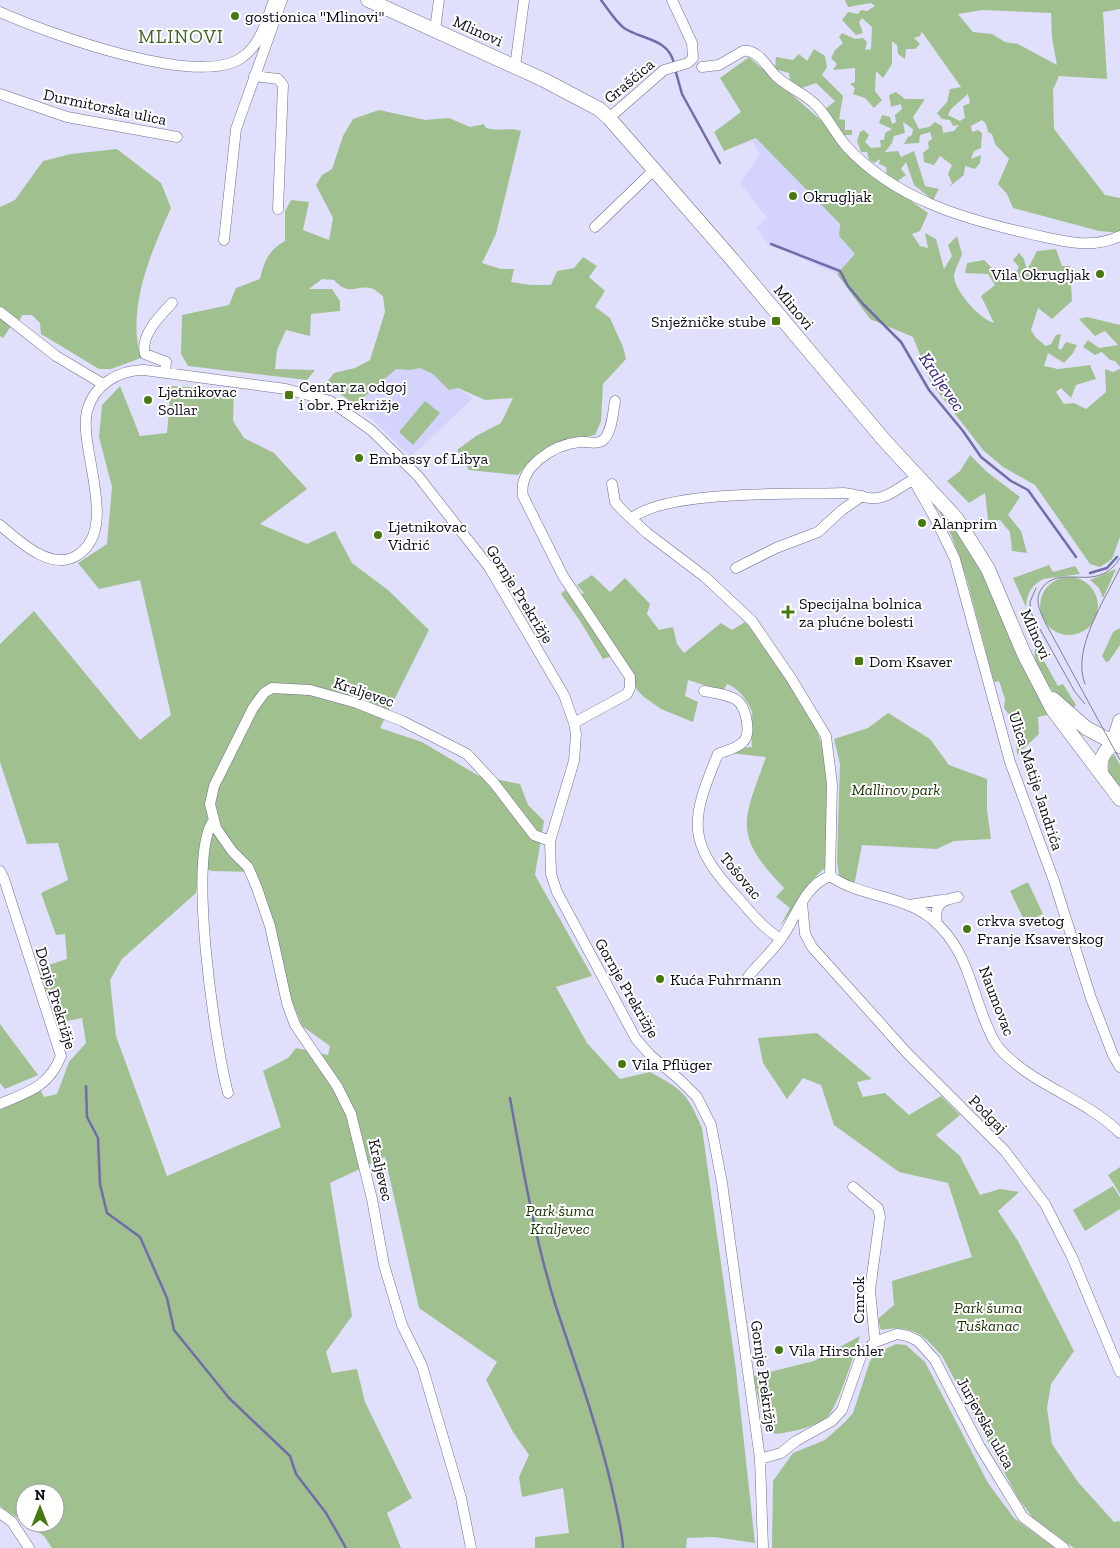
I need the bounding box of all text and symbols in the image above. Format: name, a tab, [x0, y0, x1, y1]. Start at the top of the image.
place label: gostionica "Mlinovi"	[245, 7, 384, 26]
marker: gostionica "Mlinovi"	[229, 10, 241, 22]
street label: Mlinovi	[450, 12, 506, 51]
district label: MLINOVI	[138, 25, 224, 48]
street label: Graščica	[600, 54, 658, 107]
street label: Durmitorska ulica	[42, 85, 169, 129]
place label: Okrugljak	[803, 187, 872, 206]
marker: Okrugljak	[787, 190, 799, 202]
place label: Vila Okrugljak	[990, 265, 1091, 284]
marker: Vila Okrugljak	[1094, 268, 1106, 280]
street label: Mlinovi	[770, 281, 819, 334]
place label: Snježničke stube	[651, 312, 766, 331]
marker: Snježničke stube	[770, 315, 782, 327]
water label: Kraljevec	[914, 348, 970, 416]
place label: Centar za odgoj i obr. Prekrižje	[299, 377, 407, 414]
place label: Ljetnikovac Sollar	[158, 382, 237, 419]
marker: Centar za odgoj i obr. Prekrižje	[283, 389, 295, 401]
marker: Ljetnikovac Sollar	[142, 394, 154, 406]
place label: Embassy of Libya	[369, 449, 489, 468]
marker: Embassy of Libya	[353, 452, 365, 464]
place label: Alanprim	[932, 514, 998, 533]
place label: Ljetnikovac Vidrić	[387, 517, 467, 554]
marker: Alanprim	[916, 517, 928, 529]
marker: Ljetnikovac Vidrić	[372, 529, 384, 541]
street label: Gornje Prekrižje	[482, 541, 558, 647]
place label: Specijalna bolnica za plućne bolesti	[799, 594, 922, 631]
marker: Specijalna bolnica za plućne bolesti	[781, 605, 795, 619]
street label: Mlinovi	[1017, 606, 1056, 662]
place label: Dom Ksaver	[869, 652, 953, 671]
marker: Dom Ksaver	[853, 655, 865, 667]
street label: Kraljevec	[331, 673, 397, 711]
street label: Ulica Matije Jandrića	[1005, 709, 1067, 853]
park label: Mallinov park	[852, 780, 941, 799]
street label: Tošovac	[716, 849, 766, 903]
place label: crkva svetog Franje Ksaverskog	[977, 911, 1104, 948]
marker: crkva svetog Franje Ksaverskog	[961, 923, 973, 935]
street label: Gornje Prekrižje	[591, 935, 663, 1041]
street label: Donje Prekrižje	[31, 945, 81, 1051]
street label: Naumovac	[975, 963, 1019, 1039]
place label: Kuća Fuhrmann	[670, 970, 782, 989]
marker: Kuća Fuhrmann	[654, 973, 666, 985]
place label: Vila Pflüger	[631, 1055, 713, 1074]
marker: Vila Pflüger	[616, 1058, 628, 1070]
street label: Podgaj	[965, 1091, 1011, 1137]
street label: Kraljevec	[365, 1137, 397, 1203]
park label: Park šuma Kraljevec	[526, 1201, 594, 1238]
street label: Cmrok	[849, 1276, 868, 1324]
park label: Park šuma Tuškanac	[954, 1298, 1022, 1335]
street label: Gornje Prekrižje	[747, 1319, 781, 1433]
place label: Vila Hirschler	[788, 1341, 885, 1360]
marker: Vila Hirschler	[773, 1344, 785, 1356]
street label: Jurjevska ulica	[953, 1374, 1019, 1472]
north arrow	[15, 1483, 65, 1533]
text: N	[35, 1487, 46, 1504]

